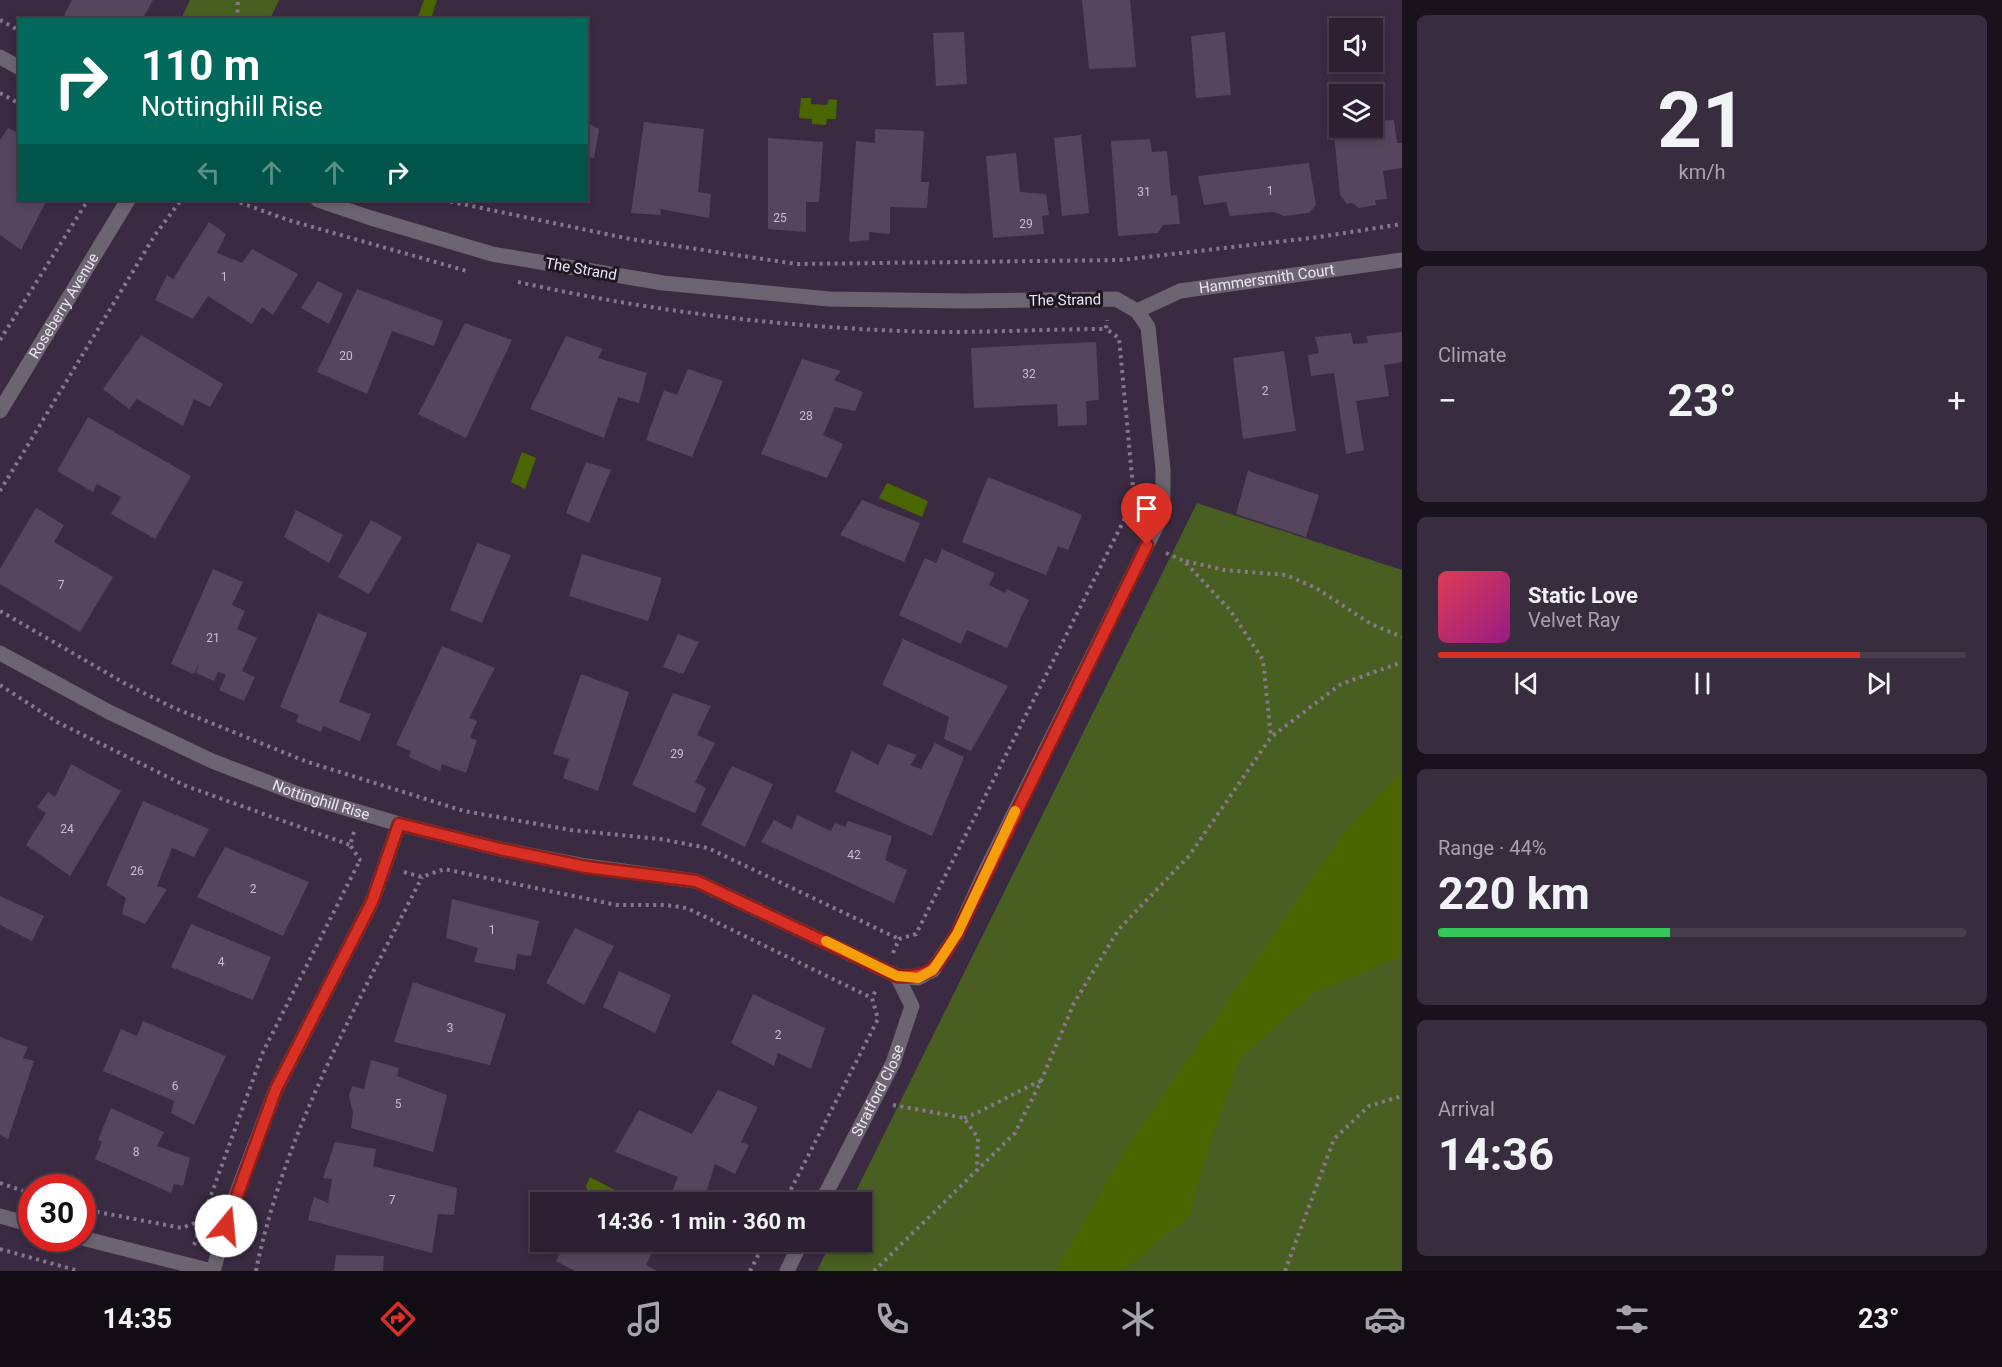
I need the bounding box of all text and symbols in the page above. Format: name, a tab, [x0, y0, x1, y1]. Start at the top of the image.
map controls	[1329, 18, 1383, 138]
button: sound	[1329, 18, 1383, 72]
text: 110 m	[141, 41, 260, 90]
icon: right	[42, 42, 120, 120]
text: 21	[1657, 75, 1747, 166]
button: layers	[1329, 84, 1383, 138]
text: Nottinghill Rise	[141, 91, 323, 123]
icon: left	[192, 156, 225, 189]
icon: ahead	[255, 156, 288, 189]
icon: ahead	[318, 156, 351, 189]
icon: right	[381, 156, 414, 189]
text: km/h	[1679, 160, 1725, 184]
house number: 1	[1267, 184, 1273, 198]
house number: 31	[1137, 185, 1151, 199]
house number: 25	[773, 211, 787, 225]
house number: 29	[1019, 217, 1033, 231]
street label: Roseberry Avenue	[25, 250, 103, 362]
street label: The Strand	[544, 254, 618, 284]
street label: Hammersmith Court	[1198, 261, 1336, 297]
house number: 1	[221, 270, 227, 284]
street label: The Strand	[1029, 290, 1101, 310]
text: Climate	[1438, 343, 1506, 367]
house number: 20	[339, 349, 353, 363]
house number: 32	[1022, 367, 1036, 381]
text: 23°	[1667, 374, 1737, 427]
text: −	[1438, 381, 1457, 420]
text: +	[1947, 381, 1966, 420]
house number: 2	[1262, 384, 1269, 398]
house number: 28	[799, 409, 813, 423]
pin	[1121, 483, 1172, 545]
icon: arrive	[1130, 492, 1163, 525]
house number: 7	[58, 578, 65, 592]
text: Static Love	[1528, 583, 1638, 608]
text: Velvet Ray	[1528, 608, 1620, 632]
house number: 21	[206, 631, 220, 645]
icon: previous	[1510, 667, 1543, 700]
icon: pause	[1686, 667, 1719, 700]
icon: next	[1862, 667, 1895, 700]
house number: 29	[670, 747, 684, 761]
street label: Nottinghill Rise	[270, 776, 372, 824]
house number: 24	[60, 822, 74, 836]
text: Range · 44%	[1438, 836, 1546, 860]
house number: 42	[847, 848, 861, 862]
house number: 26	[130, 864, 144, 878]
text: 220 km	[1438, 867, 1590, 920]
house number: 2	[250, 882, 257, 896]
house number: 1	[489, 923, 495, 937]
house number: 4	[218, 955, 225, 969]
house number: 3	[447, 1021, 453, 1035]
house number: 2	[775, 1028, 782, 1042]
street label: Stratford Close	[848, 1042, 907, 1140]
house number: 6	[172, 1079, 179, 1093]
house number: 5	[395, 1097, 402, 1111]
text: Arrival	[1438, 1097, 1495, 1121]
text: 14:36	[1438, 1128, 1554, 1181]
house number: 8	[133, 1145, 140, 1159]
speed limit sign: 30	[18, 1174, 96, 1252]
house number: 7	[389, 1193, 396, 1207]
position arrow	[194, 1194, 258, 1258]
text: 14:36 · 1 min · 360 m	[596, 1209, 806, 1234]
icon: directions	[377, 1298, 419, 1340]
icon: music	[624, 1298, 666, 1340]
icon: phone	[871, 1298, 913, 1340]
icon: climate	[1117, 1298, 1159, 1340]
icon: car	[1364, 1298, 1406, 1340]
icon: filters	[1611, 1298, 1653, 1340]
text: 14:35	[102, 1303, 172, 1335]
text: 23°	[1858, 1303, 1900, 1335]

